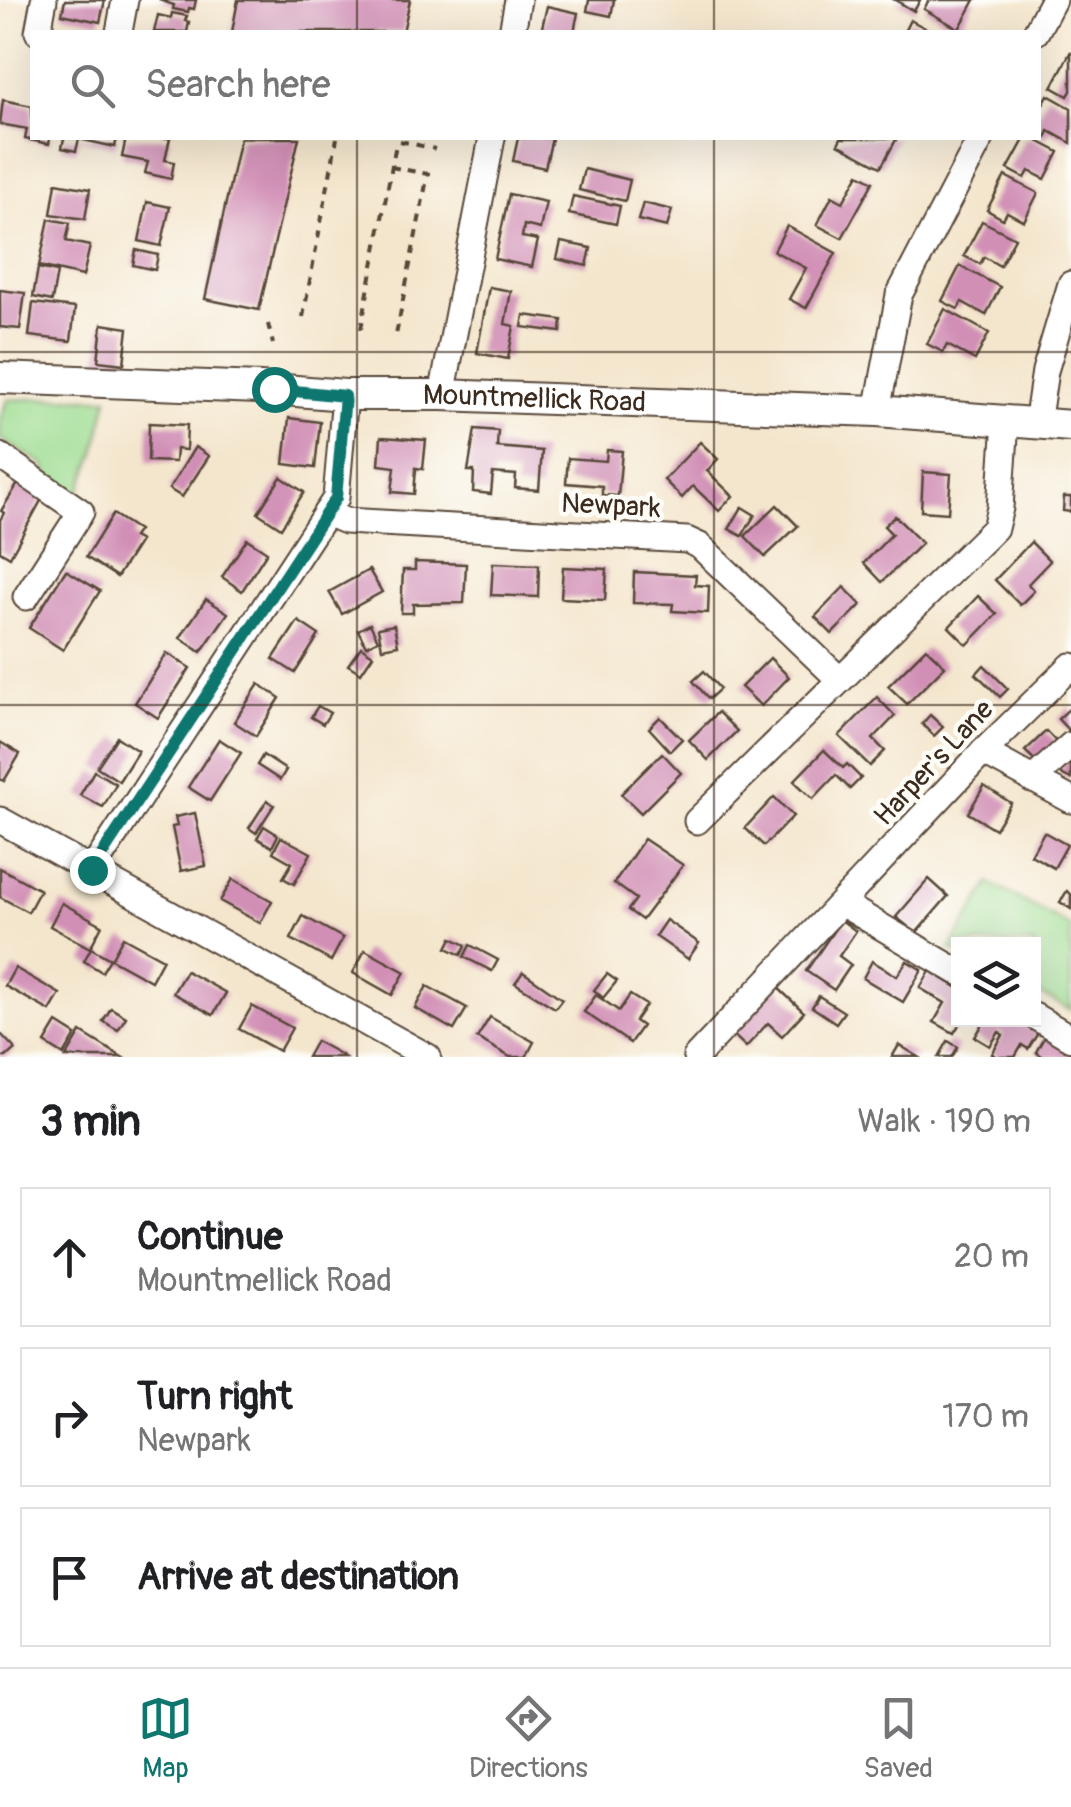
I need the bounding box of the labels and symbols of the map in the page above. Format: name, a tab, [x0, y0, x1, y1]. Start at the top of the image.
route start	[252, 367, 298, 413]
street label: Mountmellick Road	[423, 378, 647, 420]
street label: Newpark	[560, 486, 662, 526]
street label: Harper's Lane	[867, 693, 1001, 833]
route end	[70, 848, 116, 894]

